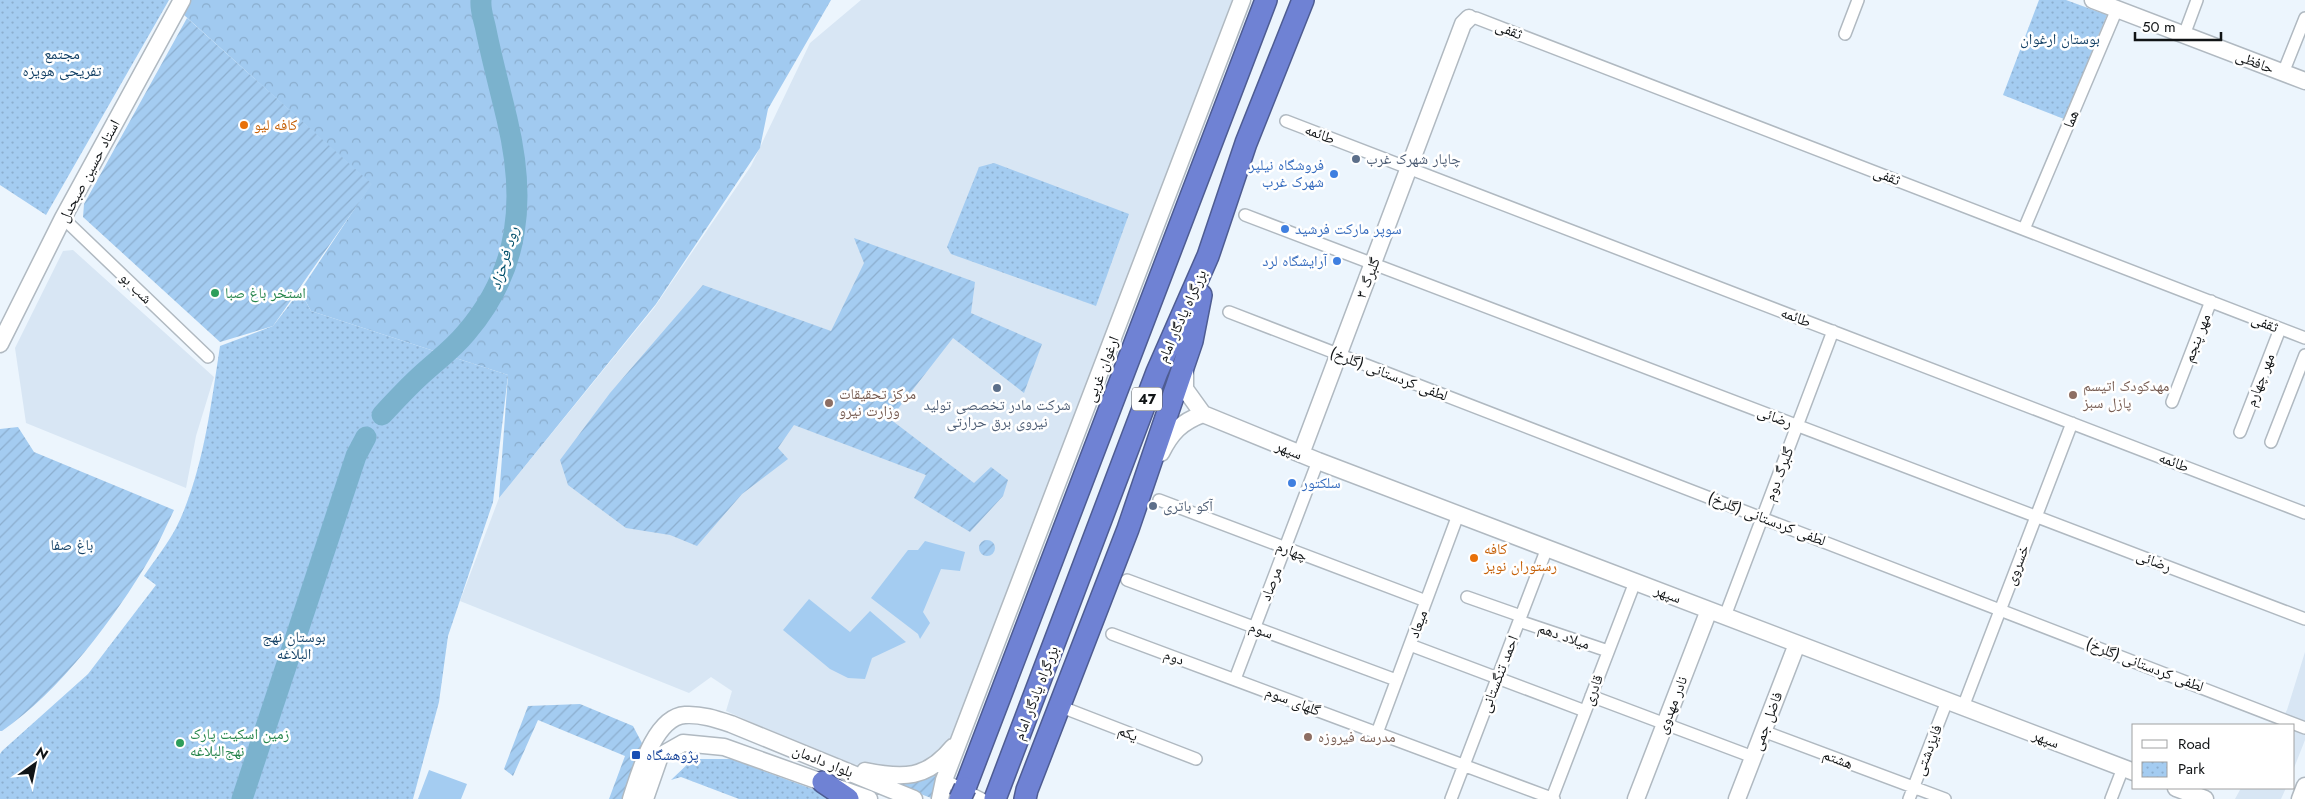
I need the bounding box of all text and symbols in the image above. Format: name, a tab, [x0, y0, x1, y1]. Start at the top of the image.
scale bar	[2135, 10, 2221, 42]
street label: ثقفی	[1492, 15, 1526, 45]
text: 50 m	[2142, 16, 2176, 38]
park label: بوستان ارغوان	[2020, 28, 2100, 50]
park label: مجتمع تفریحی هویزه	[23, 43, 102, 82]
street label: حافظی	[2233, 45, 2278, 79]
street label: هما	[2057, 107, 2085, 131]
place label: کافه لیو	[254, 114, 297, 136]
street label: استاد حسین صبحدل	[53, 116, 125, 226]
street label: طائمه	[1302, 118, 1338, 150]
marker: کافه لیو	[238, 119, 250, 131]
place label: چاپار شهرک غرب	[1366, 148, 1461, 170]
marker: چاپار شهرک غرب	[1350, 153, 1362, 165]
place label: فروشگاه نیلپر شهرک غرب	[1248, 154, 1324, 193]
street label: ثقفی	[1870, 161, 1904, 191]
marker: فروشگاه نیلپر شهرک غرب	[1328, 168, 1340, 180]
place label: سوپر مارکت فرشید	[1295, 218, 1402, 240]
water label: رود فرحزاد	[483, 223, 525, 293]
marker: سوپر مارکت فرشید	[1279, 223, 1291, 235]
place label: آرایشگاه لرد	[1262, 250, 1328, 272]
street label: گلبرگ ۳	[1350, 254, 1386, 302]
marker: آرایشگاه لرد	[1331, 255, 1343, 267]
street label: بزرگراه یادگار امام	[1152, 266, 1212, 366]
street label: شب بو	[115, 267, 157, 309]
place label: استخر باغ صبا	[225, 282, 306, 304]
marker: استخر باغ صبا	[209, 287, 221, 299]
street label: طائمه	[1778, 301, 1814, 333]
street label: ثقفی	[2248, 308, 2282, 338]
street label: مهر پنجم	[2178, 310, 2216, 366]
street label: ارغوان غربی	[1079, 333, 1125, 405]
street label: لطفی کردستانی (گلرخ)	[1327, 341, 1451, 407]
street label: مهر چهارم	[2240, 350, 2280, 410]
place label: مهدکودک اتیسم پازل سبز	[2082, 375, 2170, 414]
marker: شرکت مادر تخصصی تولید نیروی برق حرارتی	[991, 382, 1003, 394]
place label: مرکز تحقیقات وزارت نیرو	[839, 383, 916, 422]
road number: 47	[1132, 388, 1162, 410]
marker: مهدکودک اتیسم پازل سبز	[2067, 389, 2079, 401]
place label: شرکت مادر تخصصی تولید نیروی برق حرارتی	[923, 394, 1071, 433]
marker: مرکز تحقیقات وزارت نیرو	[823, 397, 835, 409]
street label: رضائی	[1754, 400, 1796, 434]
street label: سپهر	[1271, 434, 1306, 465]
street label: گلبرگ دوم	[1759, 443, 1799, 504]
street label: طائمه	[2156, 446, 2192, 478]
place label: سلکتور	[1301, 472, 1341, 494]
marker: سلکتور	[1286, 477, 1298, 489]
street label: لطفی کردستانی (گلرخ)	[1705, 486, 1829, 552]
place label: آکو باتری	[1163, 495, 1214, 517]
marker: آکو باتری	[1147, 500, 1159, 512]
park label: باغ صفا	[51, 534, 93, 556]
street label: چهارم	[1273, 535, 1311, 567]
place label: کافه رستوران نویز	[1483, 538, 1557, 577]
street label: خسروی	[1999, 541, 2035, 588]
street label: رضائی	[2133, 544, 2175, 578]
marker: کافه رستوران نویز	[1468, 552, 1480, 564]
street label: مرصاد	[1255, 564, 1288, 604]
street label: سپهر	[1650, 579, 1685, 609]
street label: میعاد	[1403, 607, 1433, 641]
street label: سوم	[1246, 616, 1276, 645]
street label: میلاد دهم	[1535, 617, 1593, 655]
park label: بوستان نهج البلاغه	[262, 626, 326, 665]
street label: احمد تنگستانی	[1474, 632, 1524, 716]
street label: لطفی کردستانی (گلرخ)	[2083, 632, 2207, 698]
street label: بزرگراه یادگار امام	[1008, 643, 1064, 743]
street label: دوم	[1161, 643, 1187, 671]
street label: قادری	[1577, 671, 1609, 709]
street label: نادر مهدوی	[1651, 673, 1693, 737]
street label: گلهای سوم	[1262, 680, 1324, 722]
street label: فاضل جمی	[1746, 688, 1788, 754]
street label: یکم	[1115, 719, 1142, 747]
street label: فایزدشتی	[1908, 721, 1948, 779]
place label: زمین اسکیت پارک نهج‌البلاغه	[190, 723, 290, 762]
street label: سپهر	[2028, 724, 2063, 754]
legend	[2132, 724, 2295, 789]
place label: مدرسه فیروزه	[1318, 726, 1396, 748]
marker: مدرسه فیروزه	[1302, 731, 1314, 743]
text: Road	[2178, 733, 2210, 755]
marker: زمین اسکیت پارک نهج‌البلاغه	[174, 737, 186, 749]
north arrow	[10, 739, 60, 789]
street label: بلوار دادمان	[789, 739, 857, 783]
text: N	[32, 742, 52, 765]
street label: هشتم	[1820, 743, 1856, 775]
place label: پژوهشگاه	[646, 744, 699, 766]
marker: پژوهشگاه	[630, 749, 642, 761]
text: Park	[2178, 758, 2205, 780]

